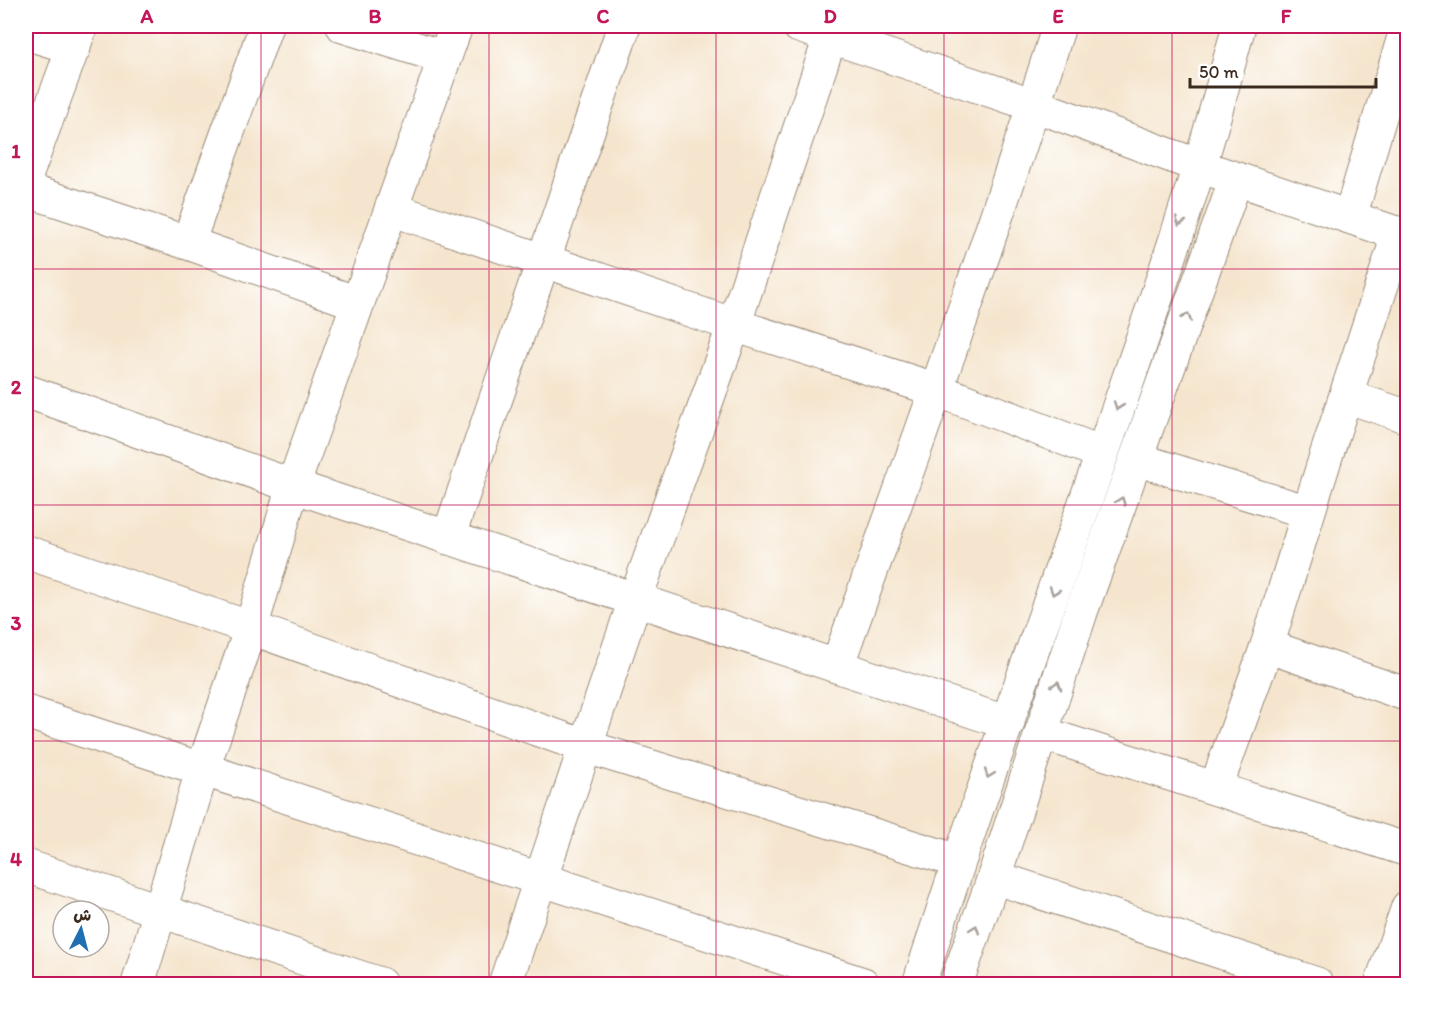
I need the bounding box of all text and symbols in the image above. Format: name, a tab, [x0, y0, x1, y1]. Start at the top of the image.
text: A	[140, 4, 154, 28]
text: B	[369, 4, 382, 28]
text: C	[597, 4, 610, 28]
text: D	[823, 4, 837, 28]
text: E	[1052, 4, 1064, 28]
text: F	[1281, 4, 1292, 28]
scale bar	[1190, 51, 1376, 89]
text: 50 m	[1199, 61, 1239, 83]
text: 1	[11, 139, 21, 163]
one-way arrow	[1175, 216, 1188, 227]
one-way arrow	[1180, 312, 1192, 323]
text: 2	[11, 375, 22, 399]
one-way arrow	[1112, 400, 1125, 411]
one-way arrow	[1114, 496, 1127, 507]
one-way arrow	[1048, 585, 1061, 595]
text: 3	[11, 611, 22, 635]
one-way arrow	[1050, 680, 1062, 691]
one-way arrow	[984, 769, 997, 779]
text: 4	[10, 847, 22, 871]
north arrow	[51, 899, 111, 959]
text: ش	[73, 904, 92, 925]
one-way arrow	[968, 925, 981, 935]

